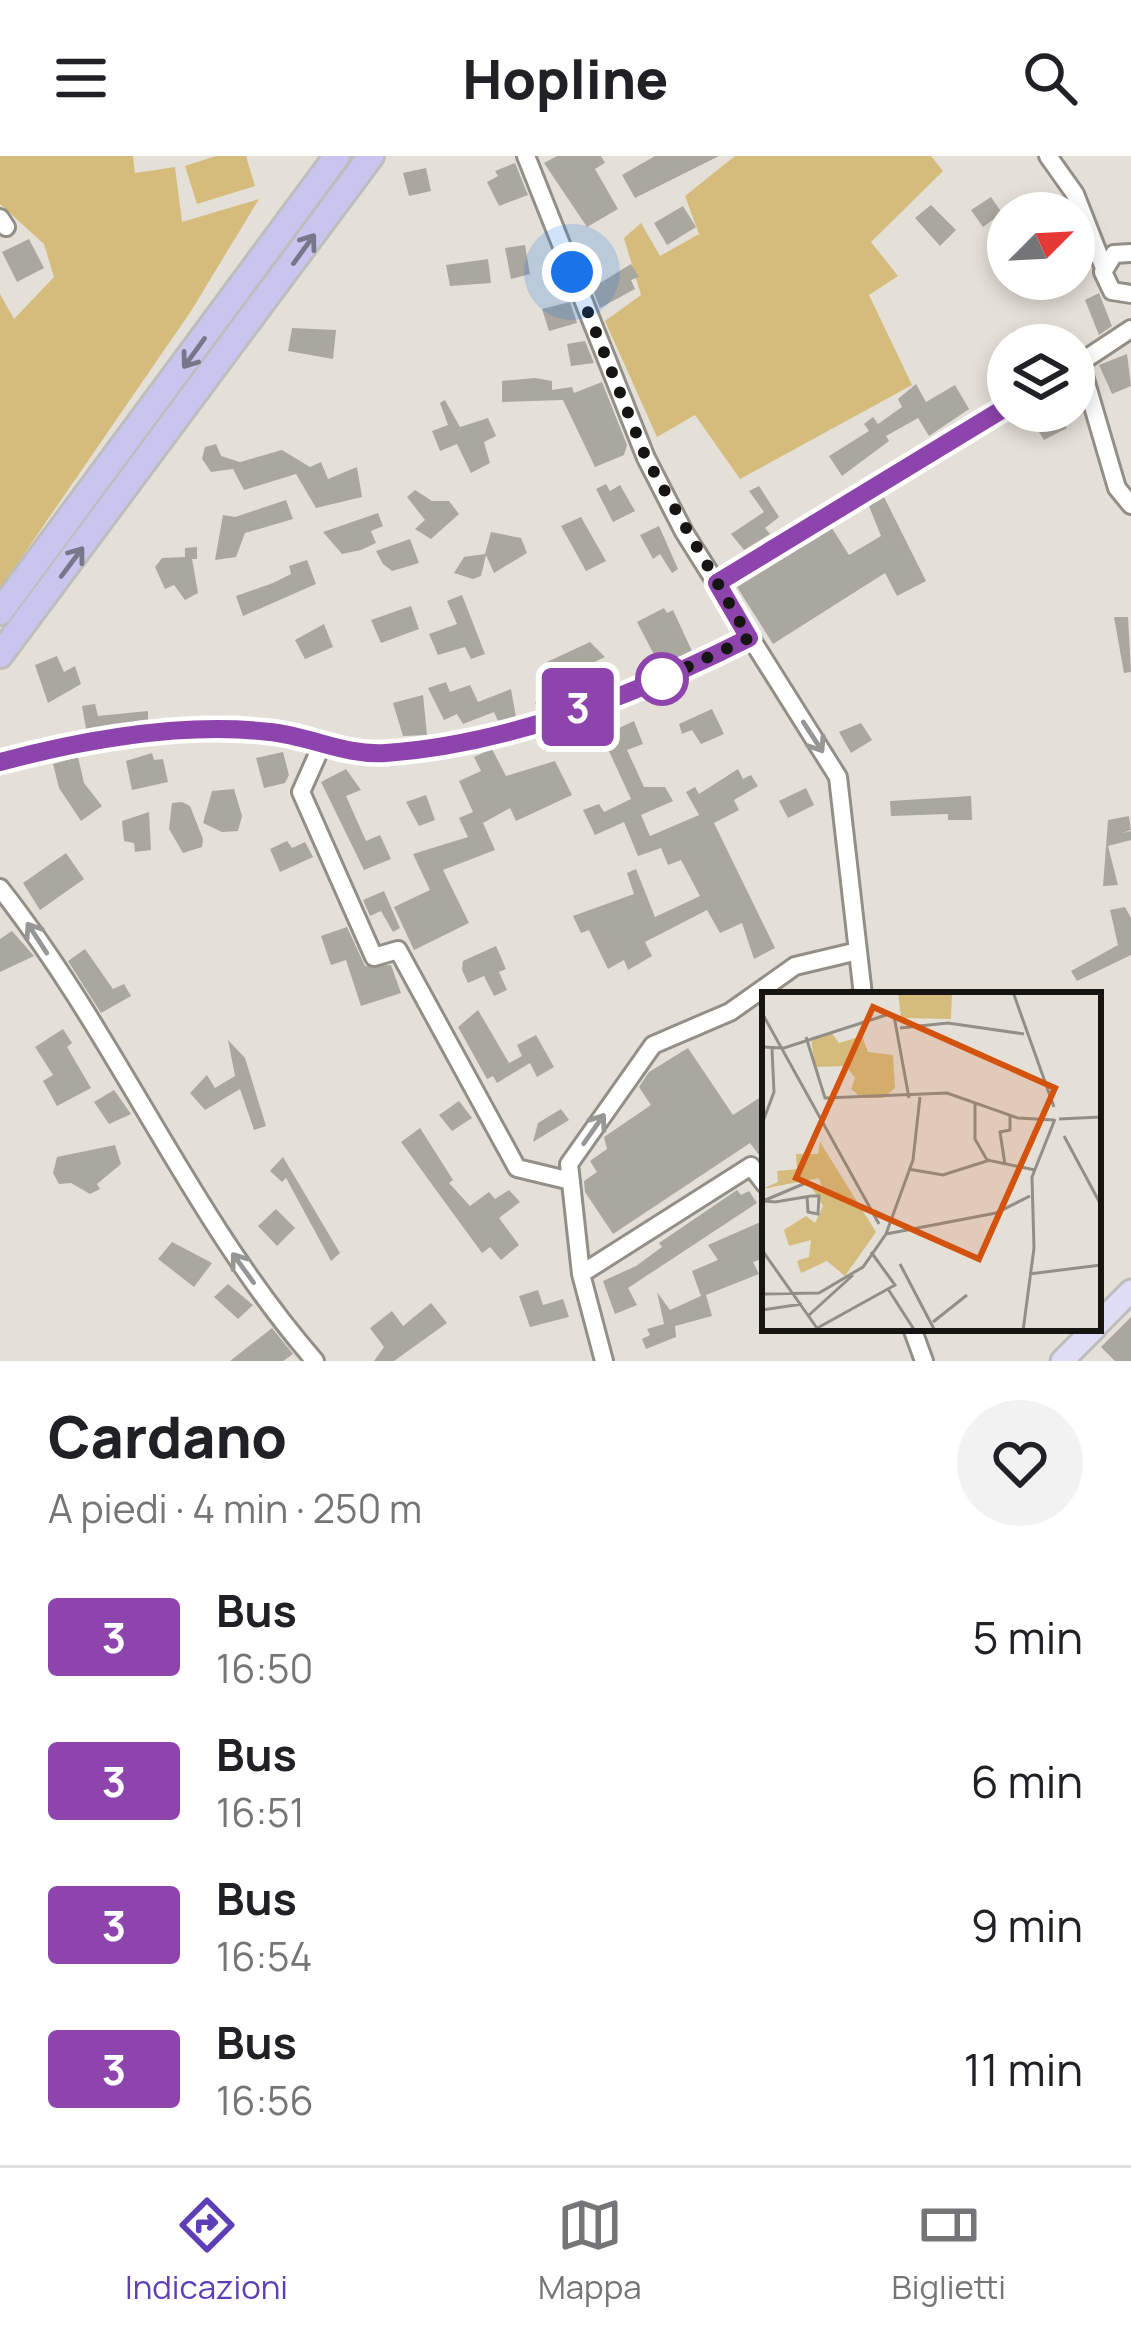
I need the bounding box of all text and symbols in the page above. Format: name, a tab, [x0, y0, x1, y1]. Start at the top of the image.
text: Hopline	[463, 41, 668, 115]
icon: menu	[48, 45, 114, 111]
icon: search	[1017, 45, 1083, 111]
north arrow	[987, 192, 1095, 300]
map controls	[987, 192, 1095, 432]
one-way arrow	[290, 233, 316, 266]
your location	[542, 242, 602, 302]
button: layers	[987, 324, 1095, 432]
one-way arrow	[182, 336, 208, 368]
one-way arrow	[58, 547, 84, 579]
unlabelled marker	[637, 654, 687, 704]
line badge: 3	[539, 668, 617, 746]
text: 3	[566, 678, 590, 736]
one-way arrow	[800, 719, 825, 753]
one-way arrow	[24, 922, 49, 956]
inset map	[762, 992, 1101, 1331]
one-way arrow	[581, 1113, 606, 1147]
one-way arrow	[231, 1252, 257, 1285]
text: Cardano	[48, 1397, 287, 1475]
button: heart	[957, 1400, 1083, 1526]
text: A piedi · 4 min · 250 m	[48, 1481, 422, 1535]
text: Bus	[216, 1579, 297, 1641]
text: 5 min	[973, 1606, 1083, 1668]
text: 3	[102, 1608, 126, 1666]
text: 16:50	[216, 1641, 313, 1695]
text: Bus	[216, 1723, 297, 1785]
text: 6 min	[971, 1750, 1083, 1812]
text: 3	[102, 1752, 126, 1810]
text: 16:51	[216, 1785, 305, 1839]
text: Bus	[216, 1867, 297, 1929]
text: 9 min	[971, 1894, 1083, 1956]
text: 3	[102, 1896, 126, 1954]
text: 16:54	[216, 1929, 313, 1983]
text: Bus	[216, 2011, 297, 2073]
text: 11 min	[964, 2038, 1083, 2100]
text: 3	[102, 2040, 126, 2098]
text: 16:56	[216, 2073, 314, 2127]
tab: Indicazioni	[125, 2192, 288, 2309]
tab: Mappa	[538, 2192, 642, 2309]
tab: Biglietti	[892, 2192, 1006, 2309]

